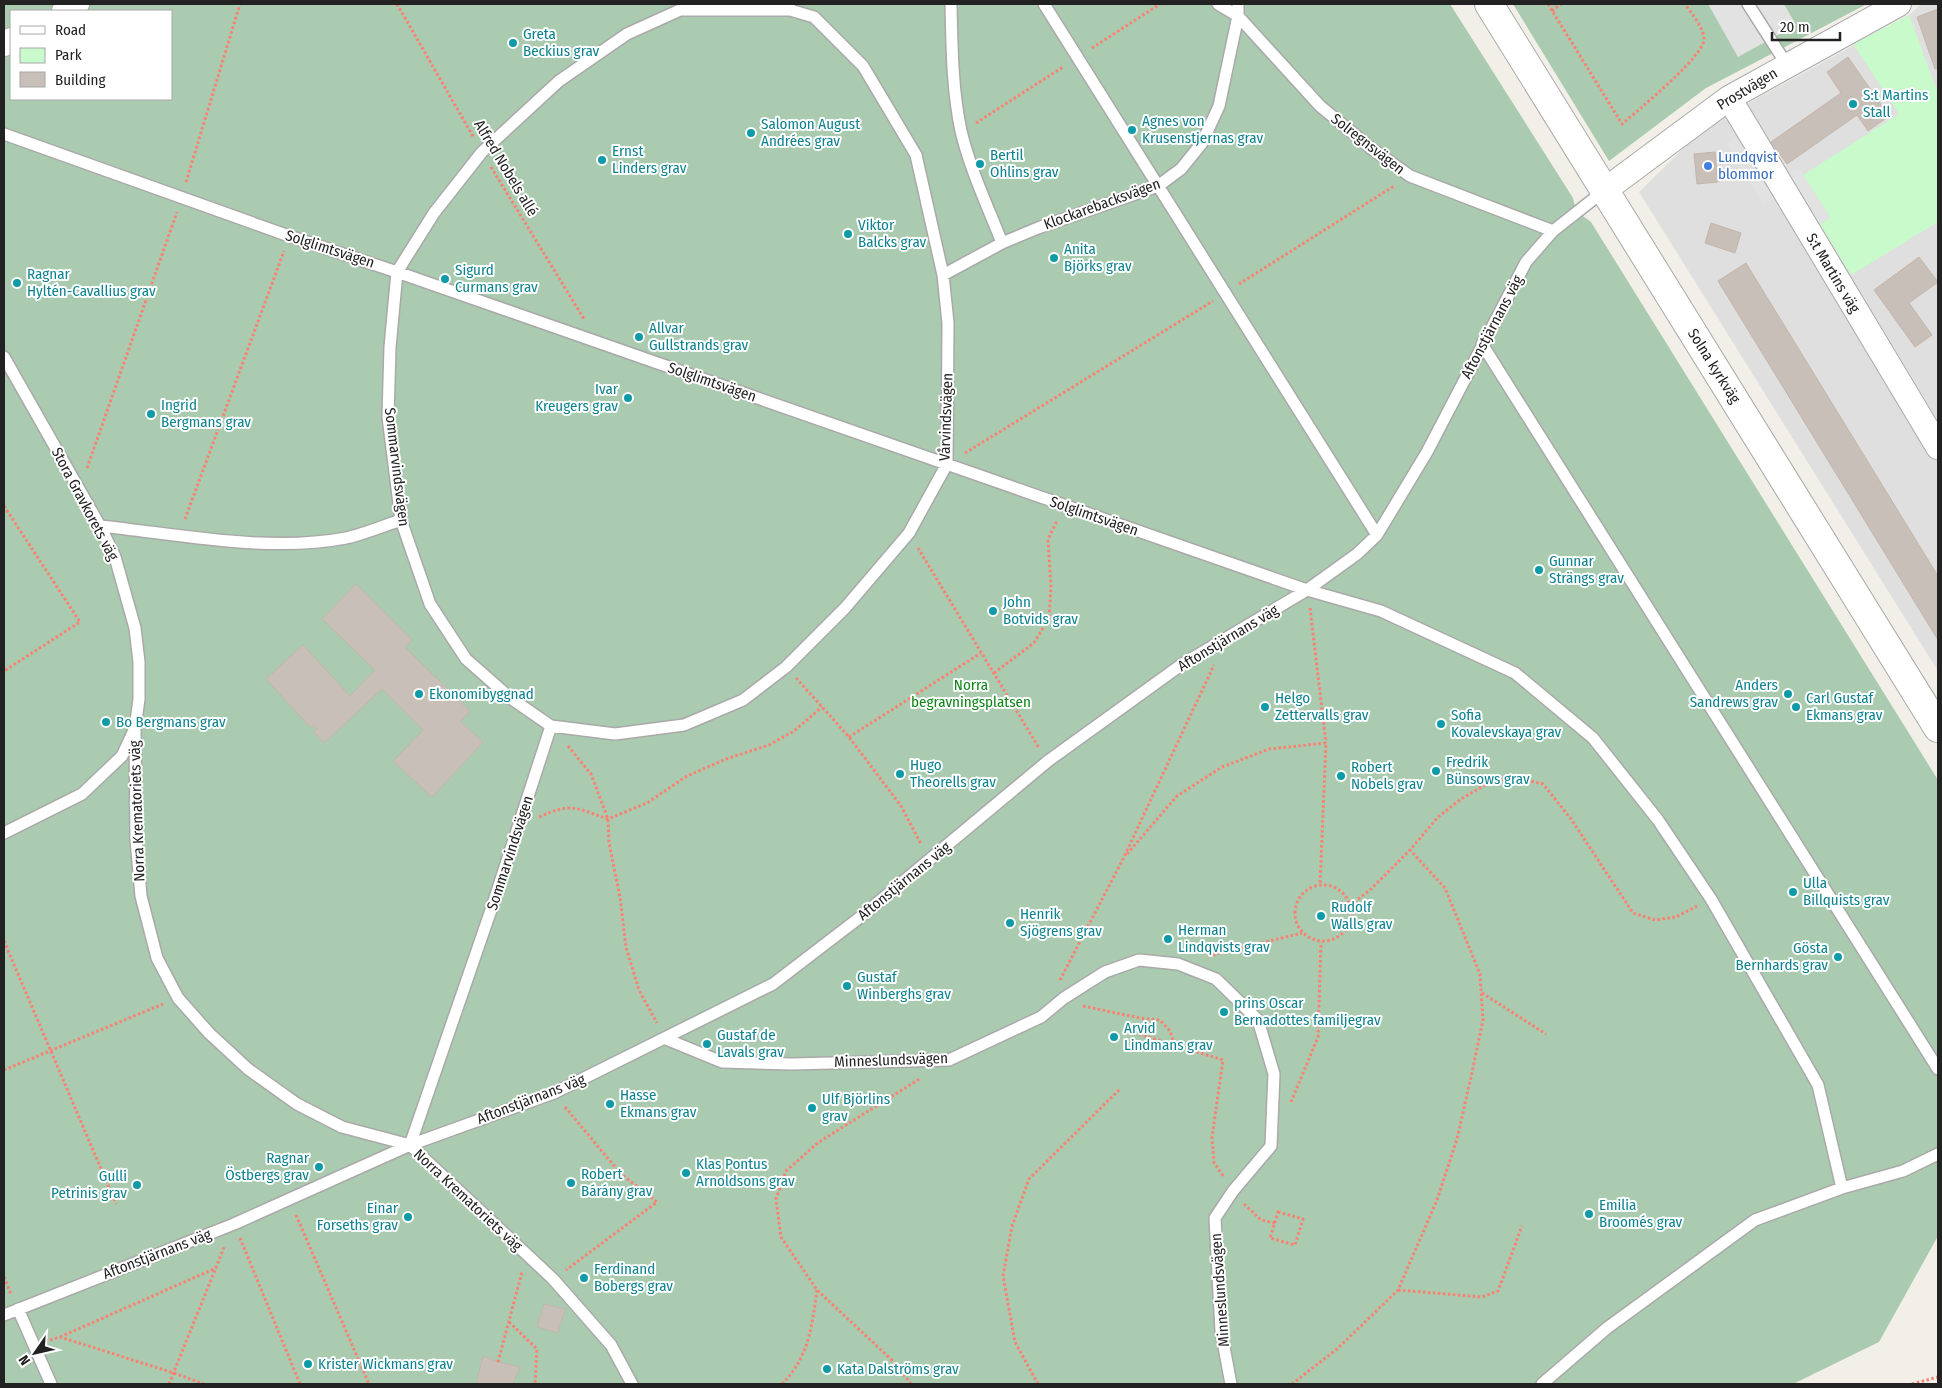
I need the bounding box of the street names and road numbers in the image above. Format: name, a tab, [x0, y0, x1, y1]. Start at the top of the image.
street label: Prostvägen	[1714, 64, 1780, 114]
street label: Solregnsvägen	[1328, 110, 1408, 178]
street label: Alfred Nobels allé	[470, 117, 542, 219]
street label: Klockarebacksvägen	[1041, 175, 1163, 233]
street label: Solglimtsvägen	[283, 226, 377, 272]
street label: S:t Martins väg	[1802, 230, 1864, 316]
street label: Aftonstjärnans väg	[1457, 272, 1527, 382]
street label: Solna kyrkväg	[1684, 325, 1744, 407]
street label: Solglimtsvägen	[665, 358, 759, 406]
street label: Vårvindsvägen	[935, 373, 957, 461]
street label: Sommarvindsvägen	[381, 407, 413, 527]
street label: Stora Gravkorets väg	[48, 444, 122, 564]
street label: Solglimtsvägen	[1047, 492, 1141, 540]
street label: Aftonstjärnans väg	[1174, 601, 1282, 675]
street label: Norra Krematoriets väg	[126, 740, 148, 882]
street label: Sommarvindsvägen	[483, 793, 537, 913]
street label: Aftonstjärnans väg	[854, 838, 954, 924]
street label: Minneslundsvägen	[834, 1049, 948, 1071]
street label: Aftonstjärnans väg	[474, 1070, 588, 1128]
street label: Norra Krematoriets väg	[410, 1145, 526, 1255]
street label: Aftonstjärnans väg	[100, 1225, 214, 1283]
street label: Minneslundsvägen	[1207, 1233, 1233, 1347]

